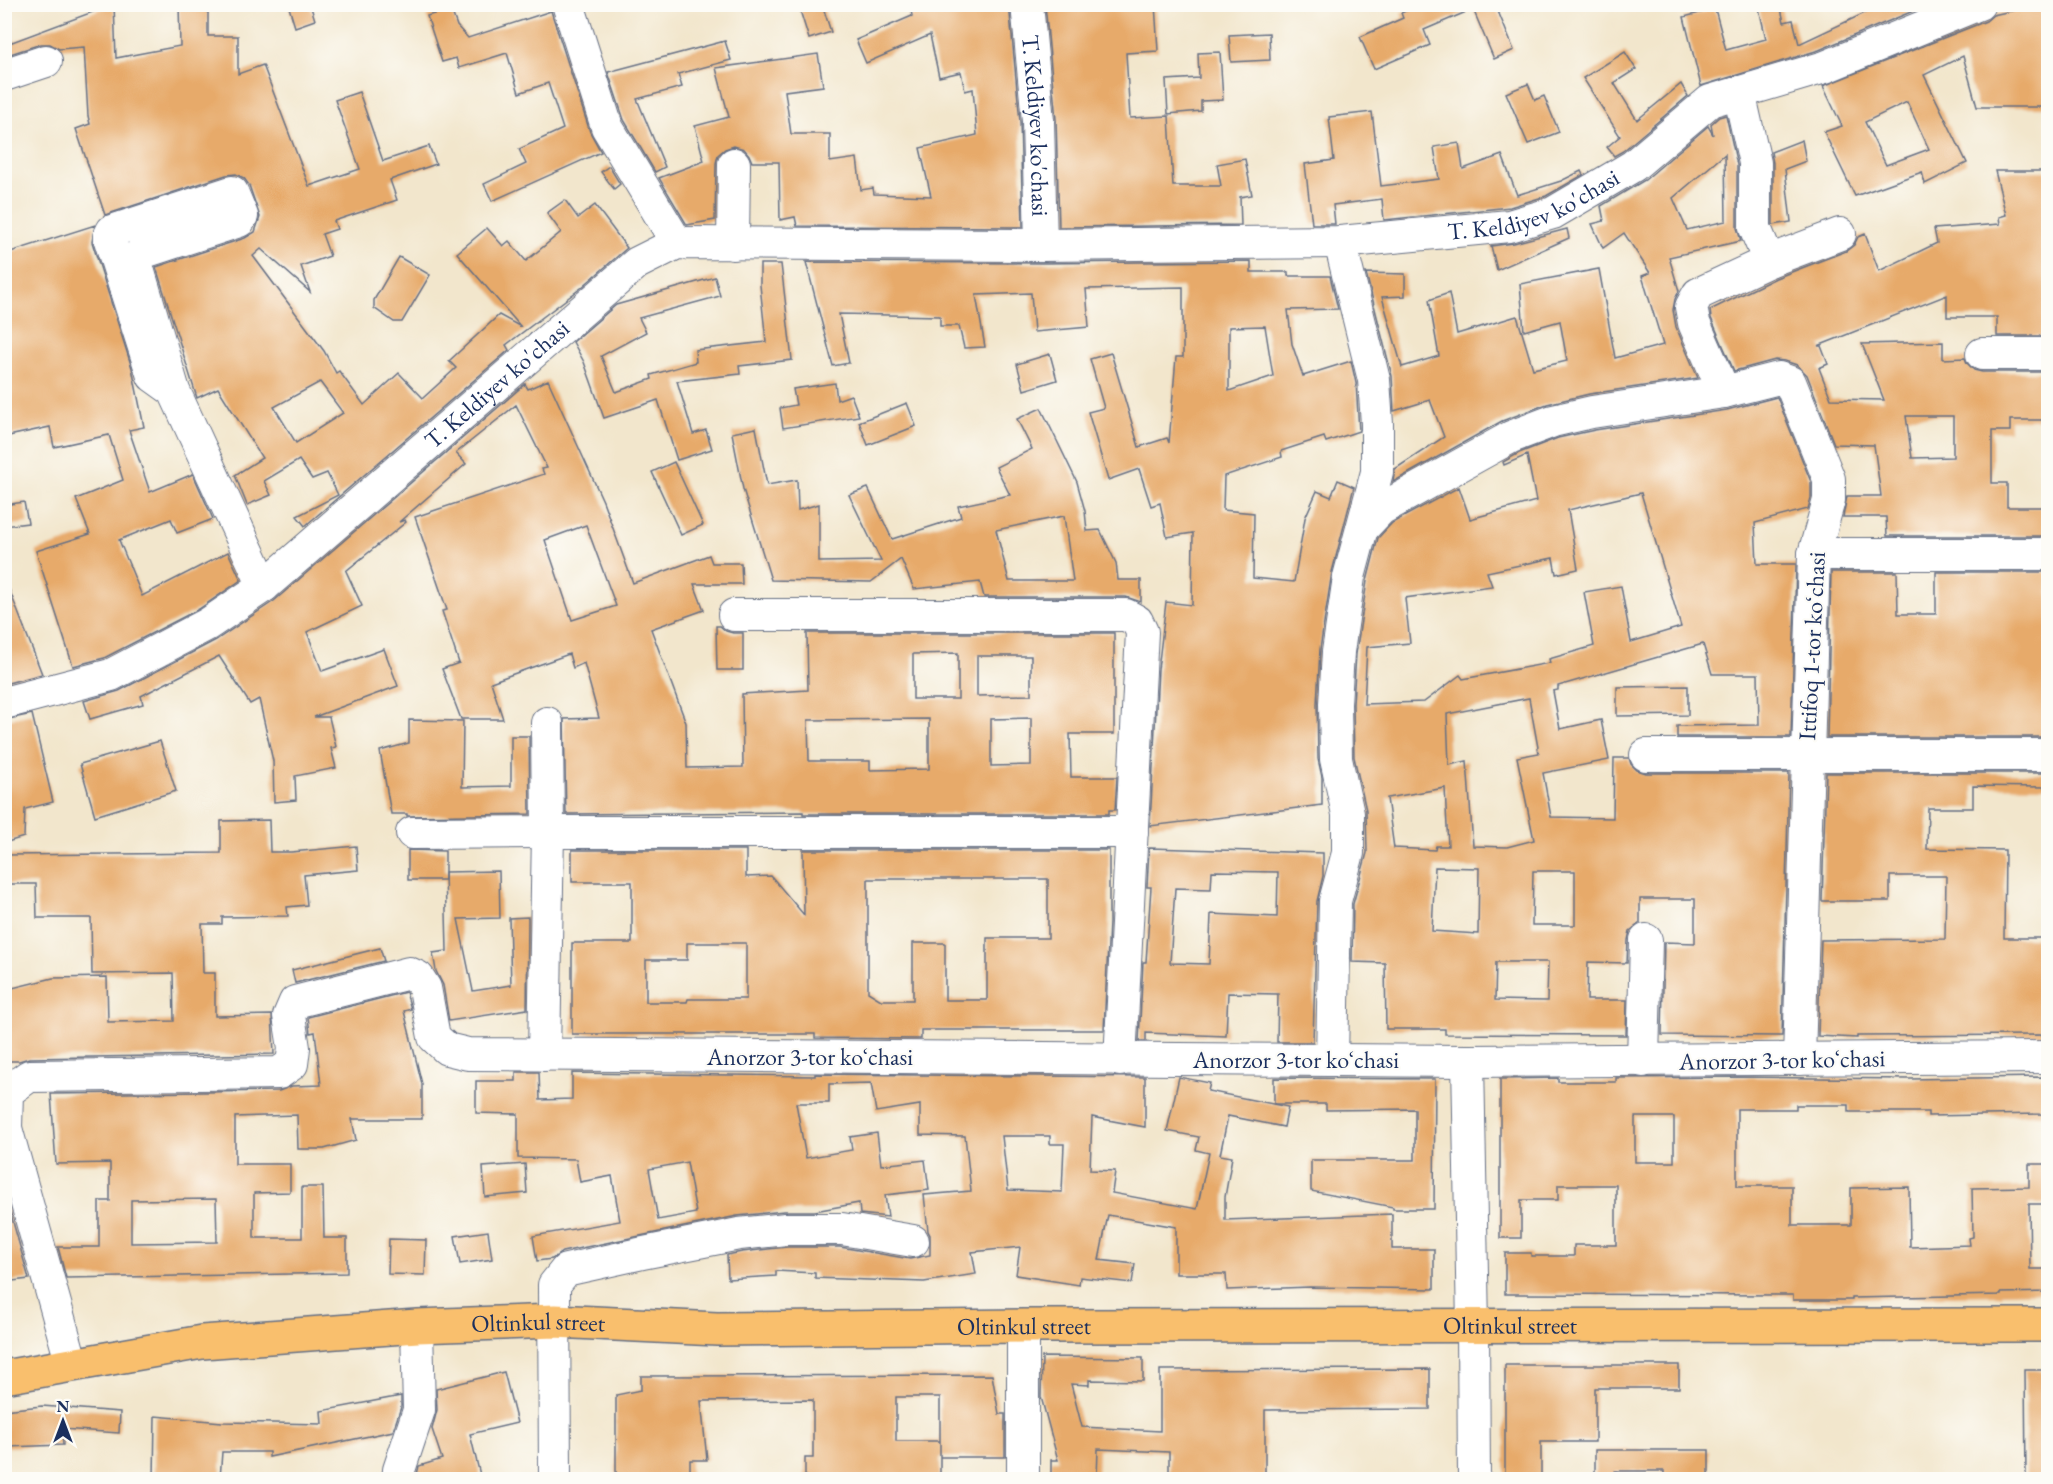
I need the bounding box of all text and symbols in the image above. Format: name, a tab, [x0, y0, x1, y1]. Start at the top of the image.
street label: T. Keldiyev ko'chasi	[1015, 33, 1056, 217]
street label: T. Keldiyev ko'chasi	[1446, 161, 1625, 247]
street label: T. Keldiyev ko'chasi	[418, 313, 576, 455]
street label: Ittifoq 1-tor koʻchasi	[1791, 551, 1832, 741]
street label: Anorzor 3-tor koʻchasi	[706, 1041, 913, 1072]
street label: Anorzor 3-tor koʻchasi	[1677, 1042, 1886, 1077]
street label: Anorzor 3-tor koʻchasi	[1192, 1044, 1399, 1075]
street label: Oltinkul street	[471, 1305, 606, 1339]
street label: Oltinkul street	[1443, 1309, 1578, 1341]
street label: Oltinkul street	[957, 1310, 1092, 1342]
north arrow	[33, 1391, 93, 1451]
text: N	[57, 1396, 70, 1417]

